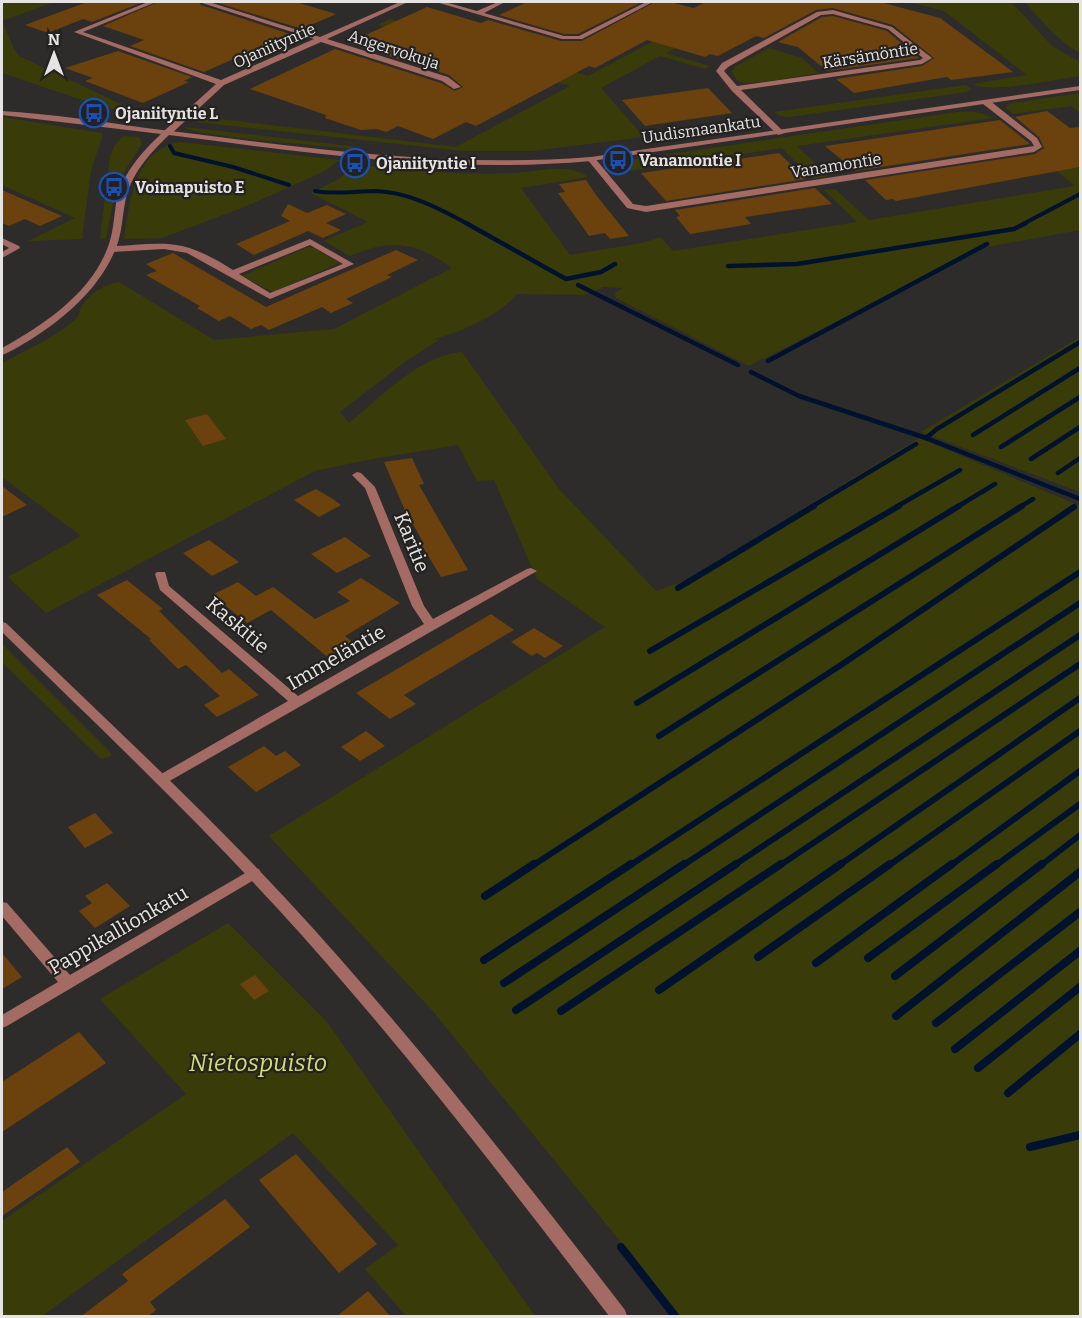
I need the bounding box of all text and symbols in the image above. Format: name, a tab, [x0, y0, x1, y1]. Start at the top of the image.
street label: Ojaniityntie	[230, 19, 318, 72]
north arrow	[24, 24, 84, 84]
street label: Angervokuja	[346, 26, 442, 73]
text: N	[48, 30, 60, 49]
street label: Kärsämöntie	[821, 39, 919, 72]
bus stop icon: Ojaniityntie L	[78, 97, 110, 129]
place label: Ojaniityntie L	[115, 104, 218, 123]
street label: Uudismaankatu	[641, 112, 762, 147]
bus stop icon: Vanamontie I	[602, 144, 634, 176]
bus stop icon: Ojaniityntie I	[339, 147, 371, 179]
street label: Vanamontie	[790, 149, 883, 182]
place label: Vanamontie I	[639, 151, 741, 170]
place label: Ojaniityntie I	[376, 154, 476, 173]
bus stop icon: Voimapuisto E	[98, 171, 130, 203]
place label: Voimapuisto E	[135, 178, 245, 197]
street label: Karitie	[389, 508, 435, 576]
street label: Kaskitie	[202, 592, 274, 658]
street label: Immeläntie	[283, 619, 389, 695]
street label: Pappikallionkatu	[44, 880, 192, 980]
park label: Nietospuisto	[189, 1049, 327, 1077]

